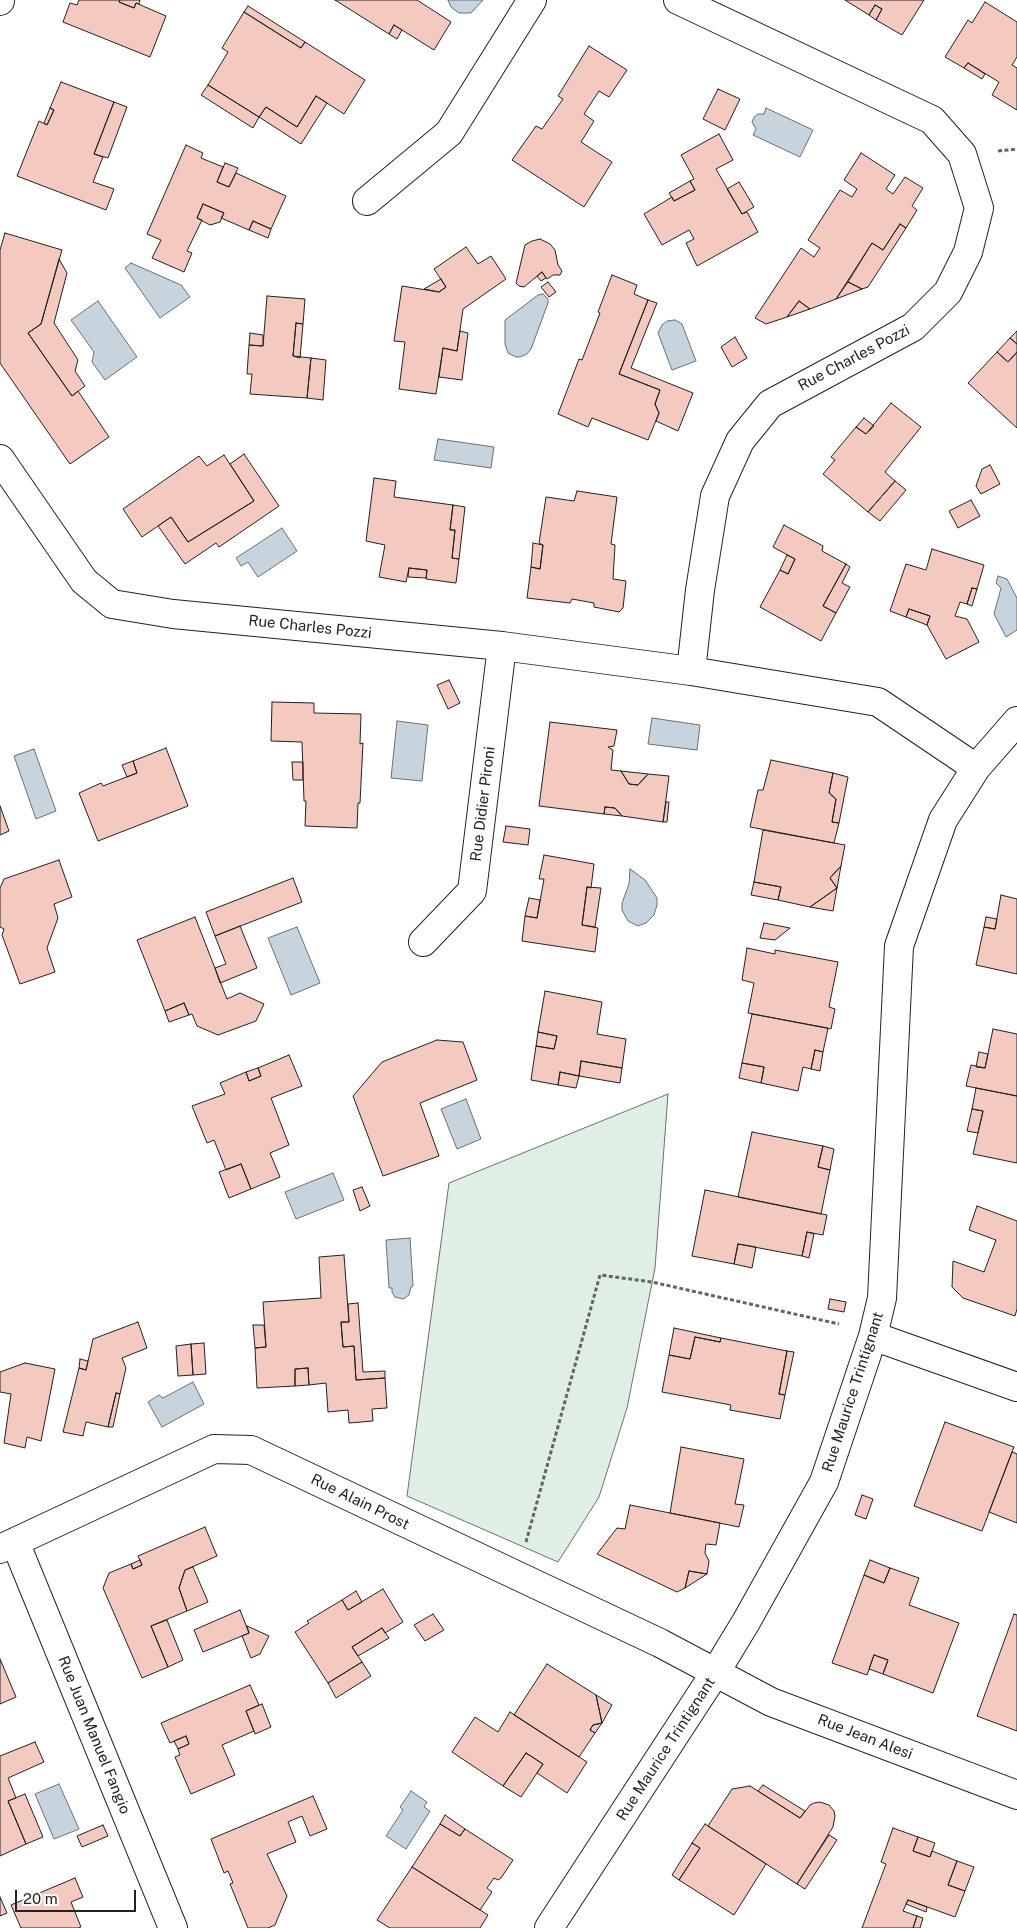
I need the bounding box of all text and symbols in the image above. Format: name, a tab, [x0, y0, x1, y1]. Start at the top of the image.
street label: Rue Charles Pozzi	[795, 321, 913, 395]
street label: Rue Charles Pozzi	[247, 612, 373, 642]
street label: Rue Didier Pironi	[467, 745, 499, 863]
street label: Rue Maurice Trintignant	[819, 1310, 887, 1474]
street label: Rue Alain Prost	[308, 1470, 412, 1534]
street label: Rue Juan Manuel Fangio	[54, 1653, 134, 1817]
street label: Rue Maurice Trintignant	[613, 1674, 719, 1824]
street label: Rue Jean Alesi	[815, 1711, 915, 1763]
scale bar	[18, 1880, 139, 1912]
text: 20 m	[23, 1890, 58, 1907]

